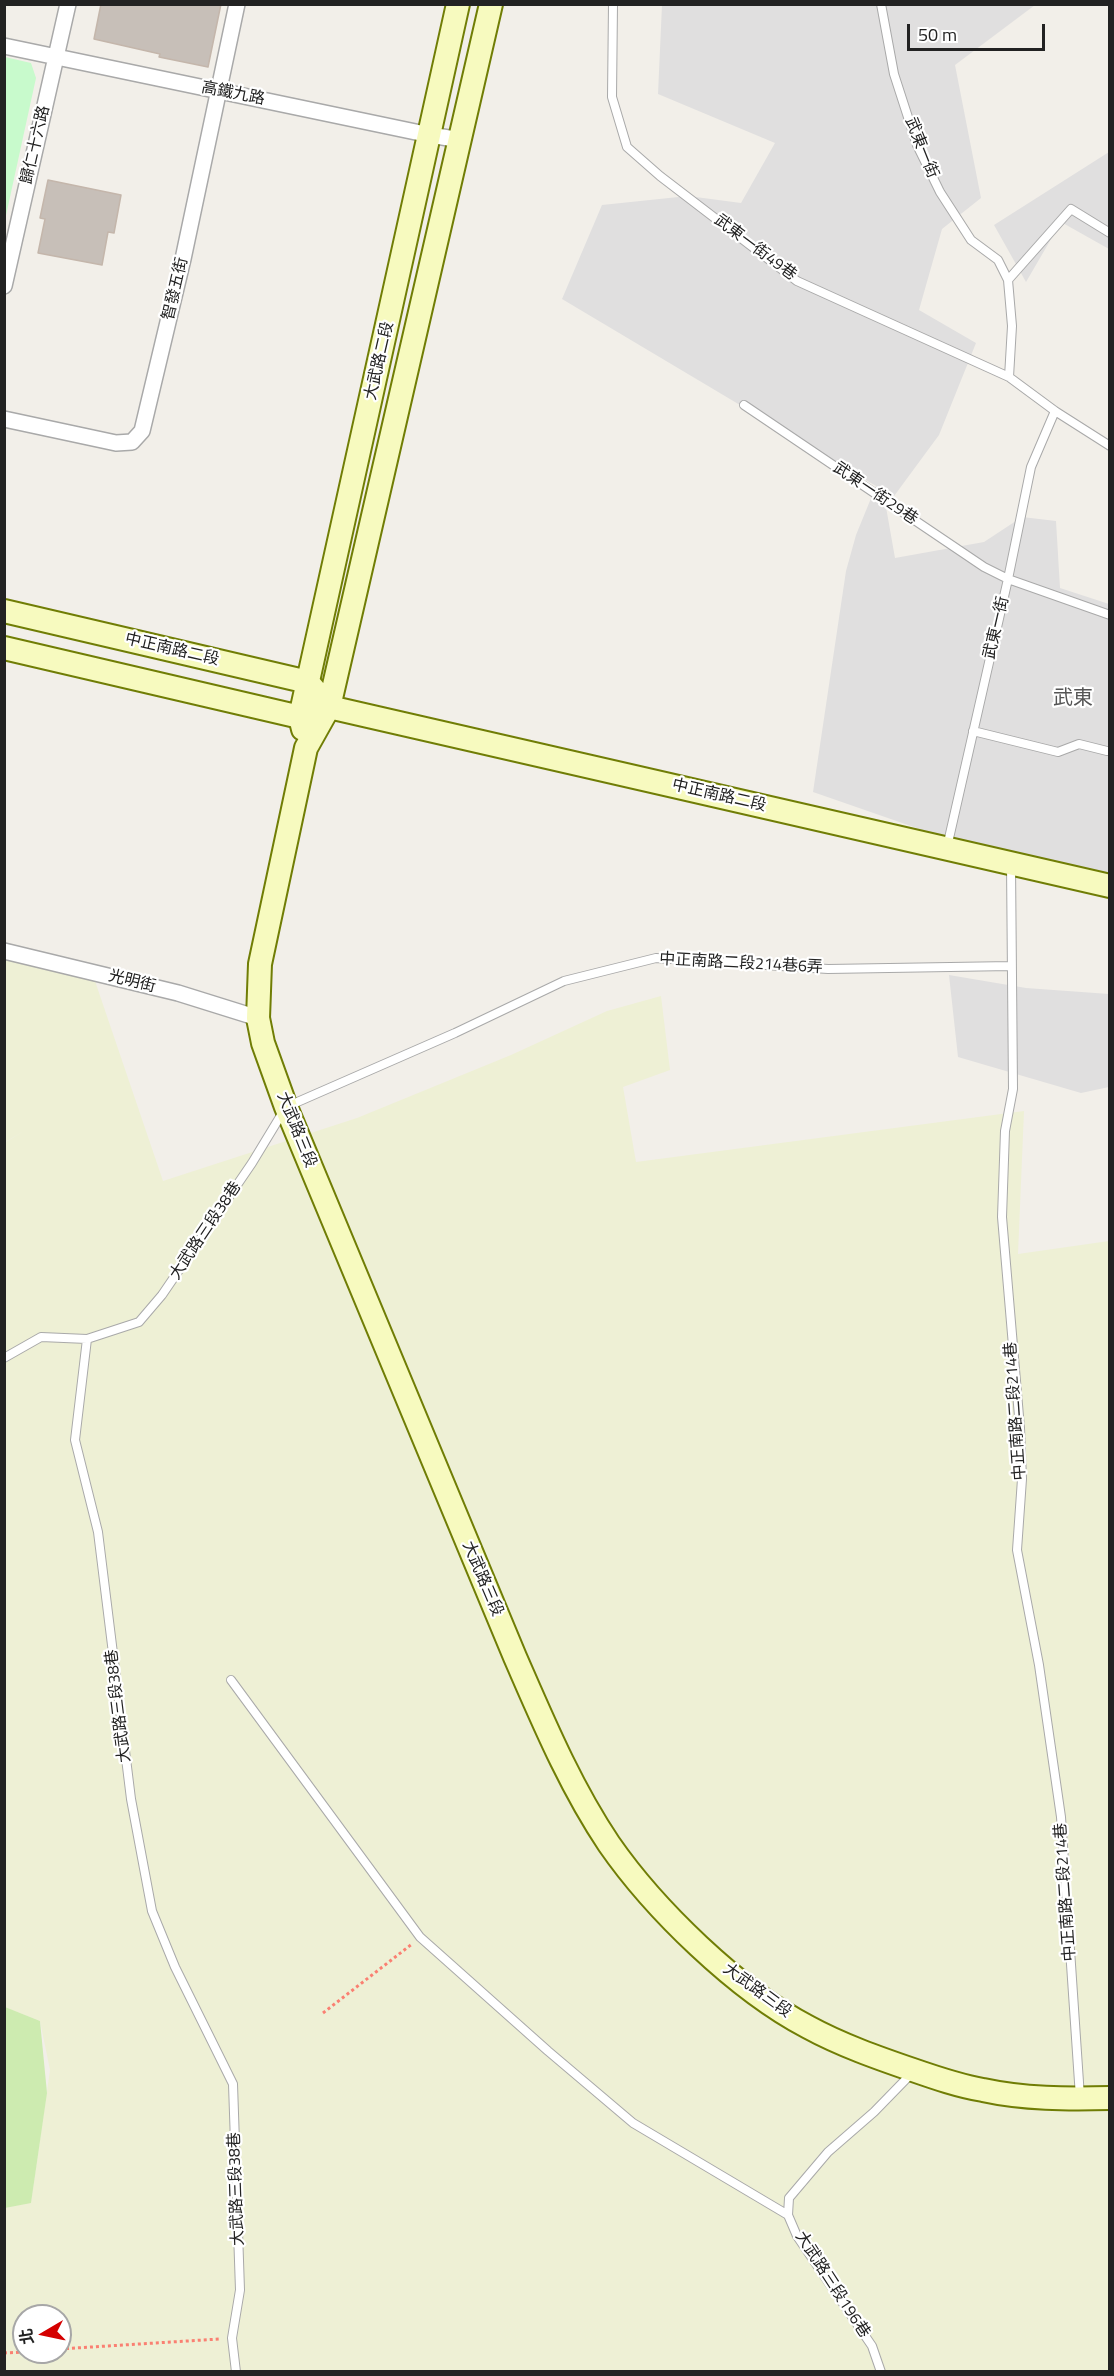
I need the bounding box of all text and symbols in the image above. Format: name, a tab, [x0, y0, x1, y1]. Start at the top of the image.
scale bar	[910, 12, 1048, 50]
text: 50 m	[918, 21, 957, 48]
street label: 高鐵九路	[200, 78, 266, 110]
street label: 歸仁十六路	[18, 104, 54, 186]
street label: 武東一街	[900, 115, 942, 181]
street label: 武東一街49巷	[710, 211, 800, 285]
street label: 智發五街	[159, 256, 193, 322]
street label: 大武路二段	[362, 320, 398, 402]
street label: 武東一街29巷	[829, 459, 921, 529]
street label: 武東一街	[980, 595, 1014, 661]
street label: 中正南路二段	[123, 630, 221, 670]
district label: 武東	[1053, 687, 1093, 711]
street label: 中正南路二段	[670, 776, 768, 816]
street label: 中正南路二段214巷6弄	[659, 950, 823, 978]
street label: 光明街	[106, 967, 158, 997]
street label: 大武路三段	[272, 1089, 320, 1171]
street label: 大武路三段38巷	[166, 1178, 246, 1284]
street label: 中正南路二段214巷	[1002, 1341, 1030, 1481]
street label: 大武路三段	[458, 1538, 506, 1620]
street label: 大武路三段38巷	[103, 1648, 135, 1764]
street label: 中正南路二段214巷	[1052, 1822, 1080, 1962]
street label: 大武路三段	[719, 1960, 795, 2022]
street label: 大武路三段38巷	[225, 2132, 249, 2246]
street label: 大武路三段196巷	[790, 2228, 874, 2342]
north arrow	[12, 2304, 72, 2364]
text: 北	[13, 2327, 39, 2346]

